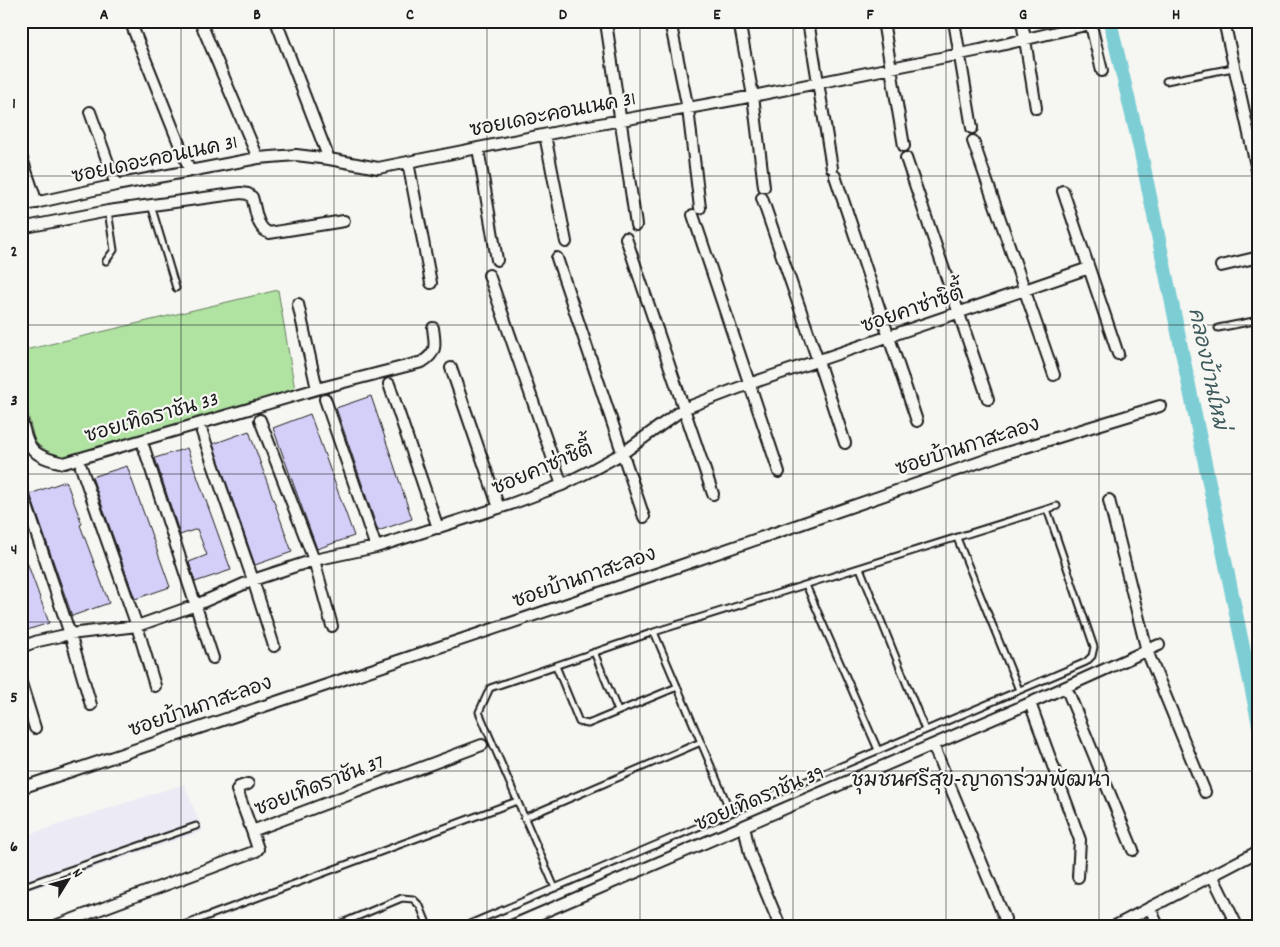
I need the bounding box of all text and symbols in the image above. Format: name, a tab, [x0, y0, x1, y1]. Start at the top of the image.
text: A	[100, 4, 109, 27]
text: B	[253, 4, 261, 27]
text: C	[406, 4, 414, 27]
text: D	[559, 4, 568, 27]
text: E	[713, 4, 721, 27]
text: F	[866, 4, 874, 27]
text: G	[1019, 4, 1027, 27]
text: H	[1172, 4, 1180, 27]
street label: ซอยเดอะคอนเนค 31	[467, 86, 639, 146]
text: 1	[12, 93, 16, 116]
street label: ซอยเดอะคอนเนค 31	[70, 130, 240, 192]
text: 2	[11, 241, 18, 264]
street label: ซอยคาซ่าซิตี้	[855, 272, 971, 342]
water label: คลองบ้านใหม่	[1179, 305, 1236, 436]
street label: ซอยเทิดราชัน 33	[81, 386, 222, 451]
text: 3	[10, 390, 18, 413]
street label: ซอยบ้านกาสะลอง	[892, 410, 1044, 485]
street label: ซอยคาซ่าซิตี้	[485, 428, 600, 504]
text: 4	[11, 539, 17, 562]
street label: ซอยบ้านกาสะลอง	[509, 539, 661, 617]
street label: ซอยบ้านกาสะลอง	[125, 668, 277, 746]
text: 5	[10, 687, 18, 710]
street label: ซอยเทิดราชัน 37	[251, 748, 389, 825]
street label: ซอยเทิดราชัน 39	[690, 759, 829, 840]
district label: ชุมชนศรีสุข-ญาดาร่วมพัฒนา	[852, 766, 1110, 797]
text: 6	[10, 836, 18, 859]
north arrow	[42, 854, 92, 904]
text: N	[67, 865, 87, 882]

